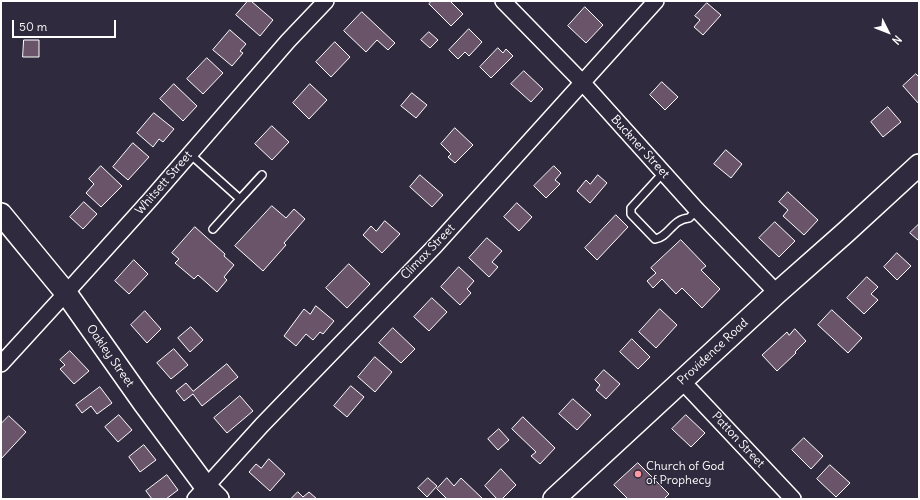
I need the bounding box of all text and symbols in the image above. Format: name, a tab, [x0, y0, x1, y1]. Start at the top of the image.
scale bar	[14, 12, 118, 38]
north arrow	[868, 12, 908, 52]
text: 50 m	[19, 19, 47, 34]
text: N	[889, 33, 905, 48]
street label: Buckner Street	[608, 112, 672, 182]
street label: Whitsett Street	[132, 148, 196, 218]
street label: Climax Street	[398, 221, 458, 283]
street label: Providence Road	[675, 316, 751, 388]
street label: Oakley Street	[83, 322, 137, 390]
street label: Patton Street	[709, 409, 767, 471]
place label: Church of God of Prophecy	[646, 460, 724, 488]
marker: Church of God of Prophecy	[633, 469, 643, 479]

